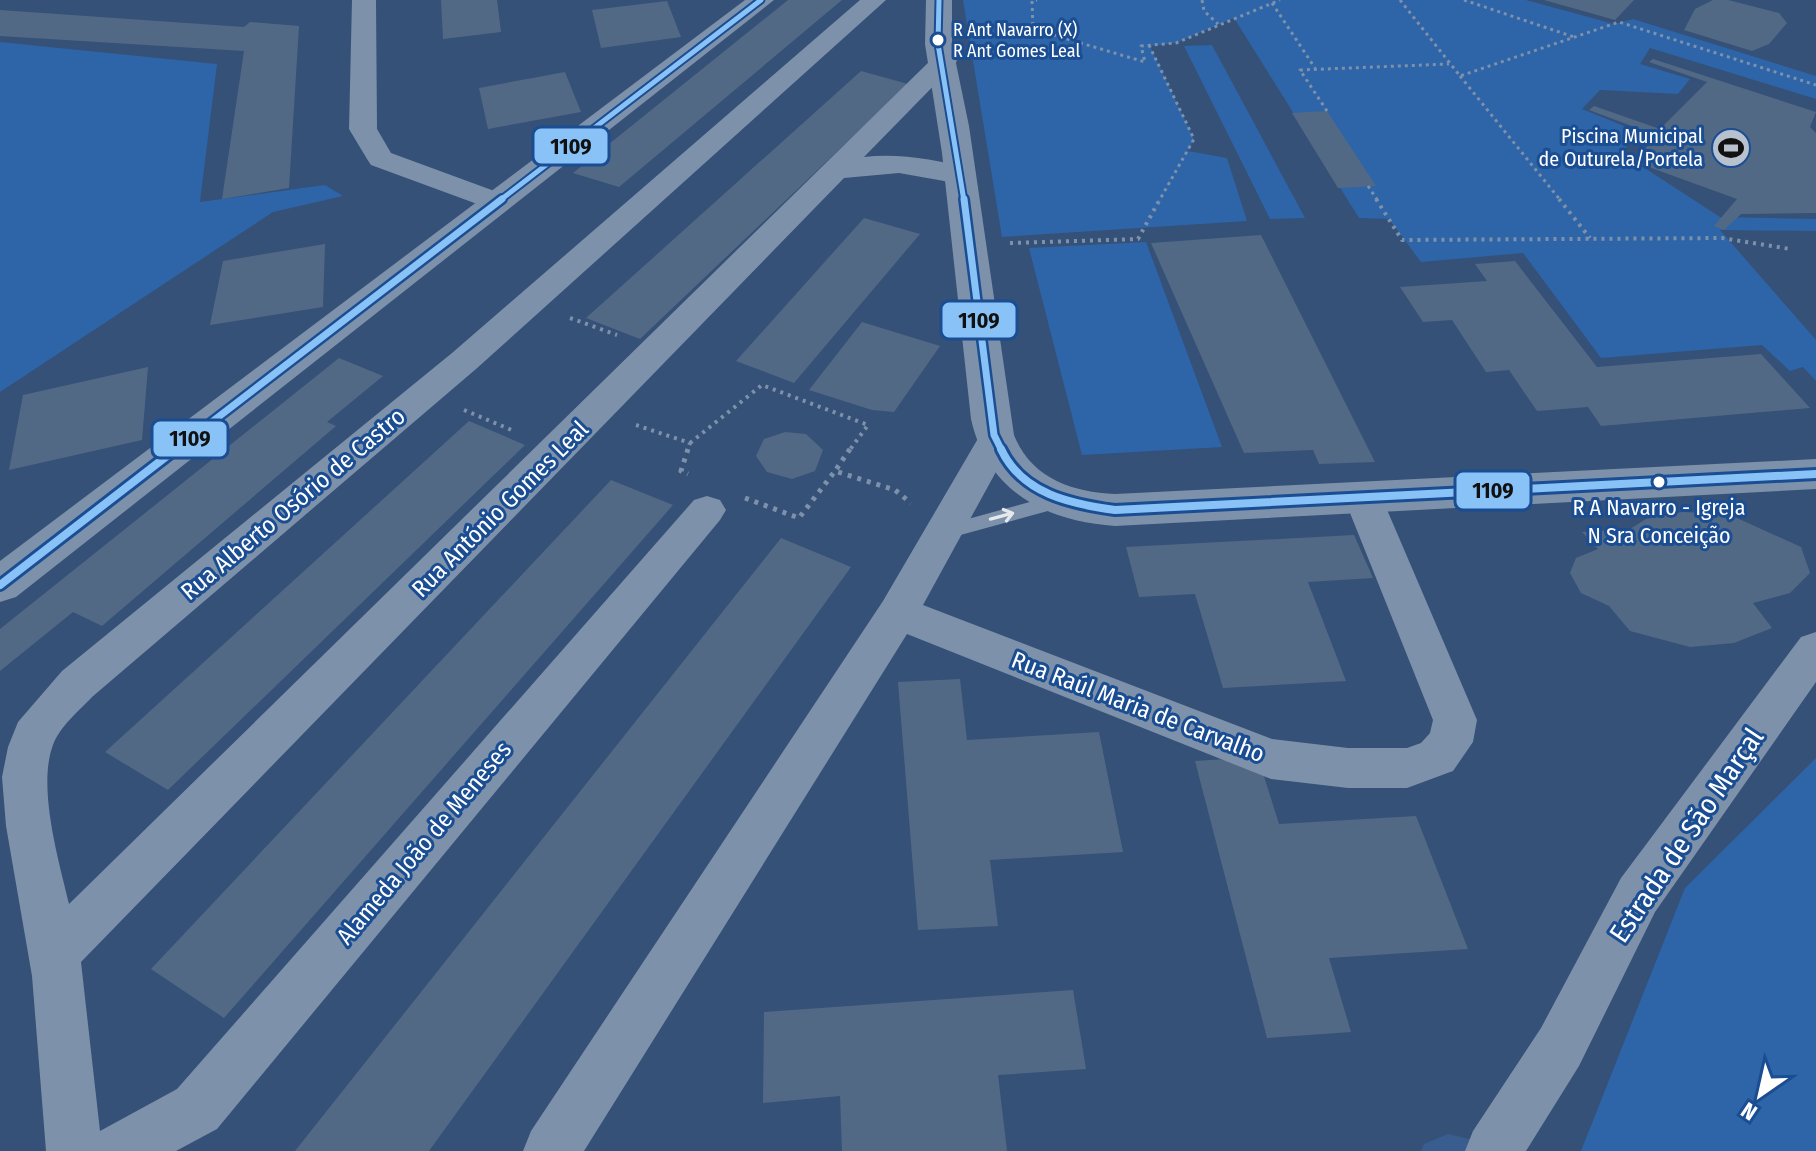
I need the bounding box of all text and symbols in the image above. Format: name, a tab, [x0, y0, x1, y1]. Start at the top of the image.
place label: R Ant Navarro (X) R Ant Gomes Leal	[953, 19, 1080, 62]
marker: R Ant Navarro (X) R Ant Gomes Leal	[930, 32, 946, 48]
place label: Piscina Municipal de Outurela/Portela	[1539, 124, 1703, 171]
line badge: 1109	[533, 127, 609, 165]
sports icon: Piscina Municipal de Outurela/Portela	[1710, 127, 1752, 169]
text: 1109	[550, 133, 592, 160]
line badge: 1109	[941, 301, 1017, 339]
text: 1109	[958, 307, 1000, 334]
street label: Rua Alberto Osório de Castro	[175, 402, 411, 606]
street label: Rua António Gomes Leal	[406, 415, 594, 603]
line badge: 1109	[152, 420, 228, 458]
text: 1109	[169, 425, 211, 452]
line badge: 1109	[1455, 471, 1531, 510]
marker: R A Navarro - Igreja N Sra Conceição	[1651, 474, 1667, 490]
text: 1109	[1472, 477, 1514, 504]
place label: R A Navarro - Igreja N Sra Conceição	[1572, 494, 1746, 549]
one-way arrow	[989, 508, 1015, 523]
street label: Rua Raúl Maria de Carvalho	[1008, 646, 1268, 768]
street label: Estrada de São Marçal	[1602, 722, 1770, 949]
street label: Alameda João de Meneses	[331, 736, 517, 950]
north arrow	[1720, 1055, 1800, 1135]
text: N	[1736, 1096, 1762, 1126]

